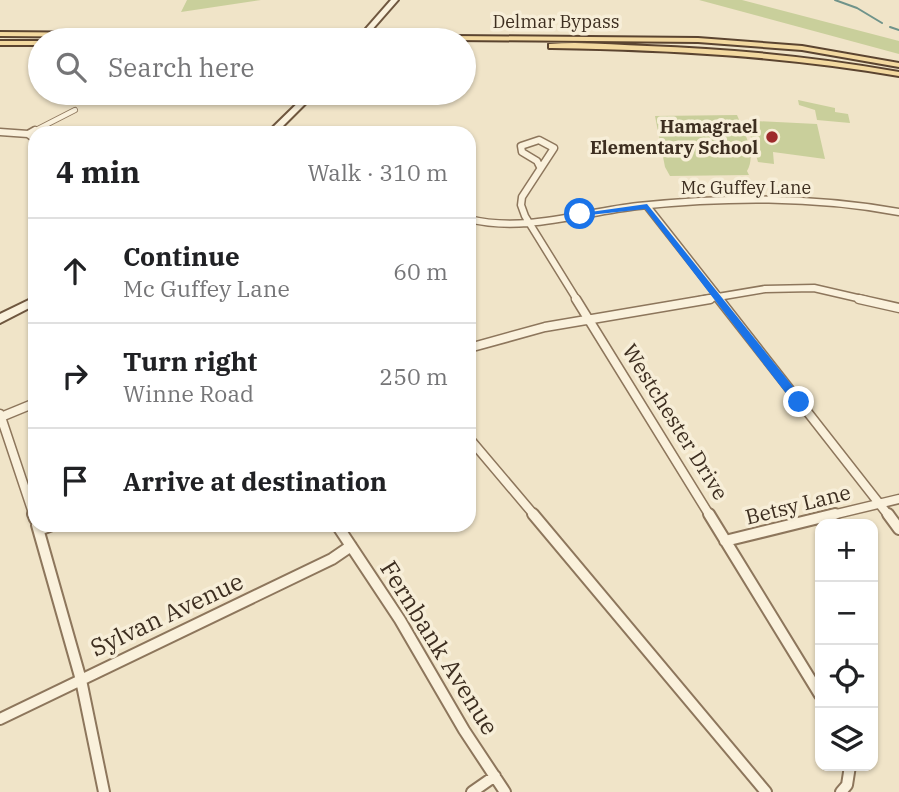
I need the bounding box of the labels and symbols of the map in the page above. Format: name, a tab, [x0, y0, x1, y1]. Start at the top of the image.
street label: Delmar Bypass	[493, 10, 619, 33]
place label: Hamagrael Elementary School	[590, 115, 758, 159]
marker: Hamagrael Elementary School	[764, 129, 780, 145]
street label: Mc Guffey Lane	[681, 176, 811, 199]
route start	[564, 198, 595, 229]
street label: Westchester Drive	[616, 338, 735, 505]
route end	[783, 386, 814, 417]
street label: Betsy Lane	[742, 477, 853, 531]
street label: Fernbank Avenue	[373, 554, 506, 741]
street label: Sylvan Avenue	[85, 565, 248, 663]

